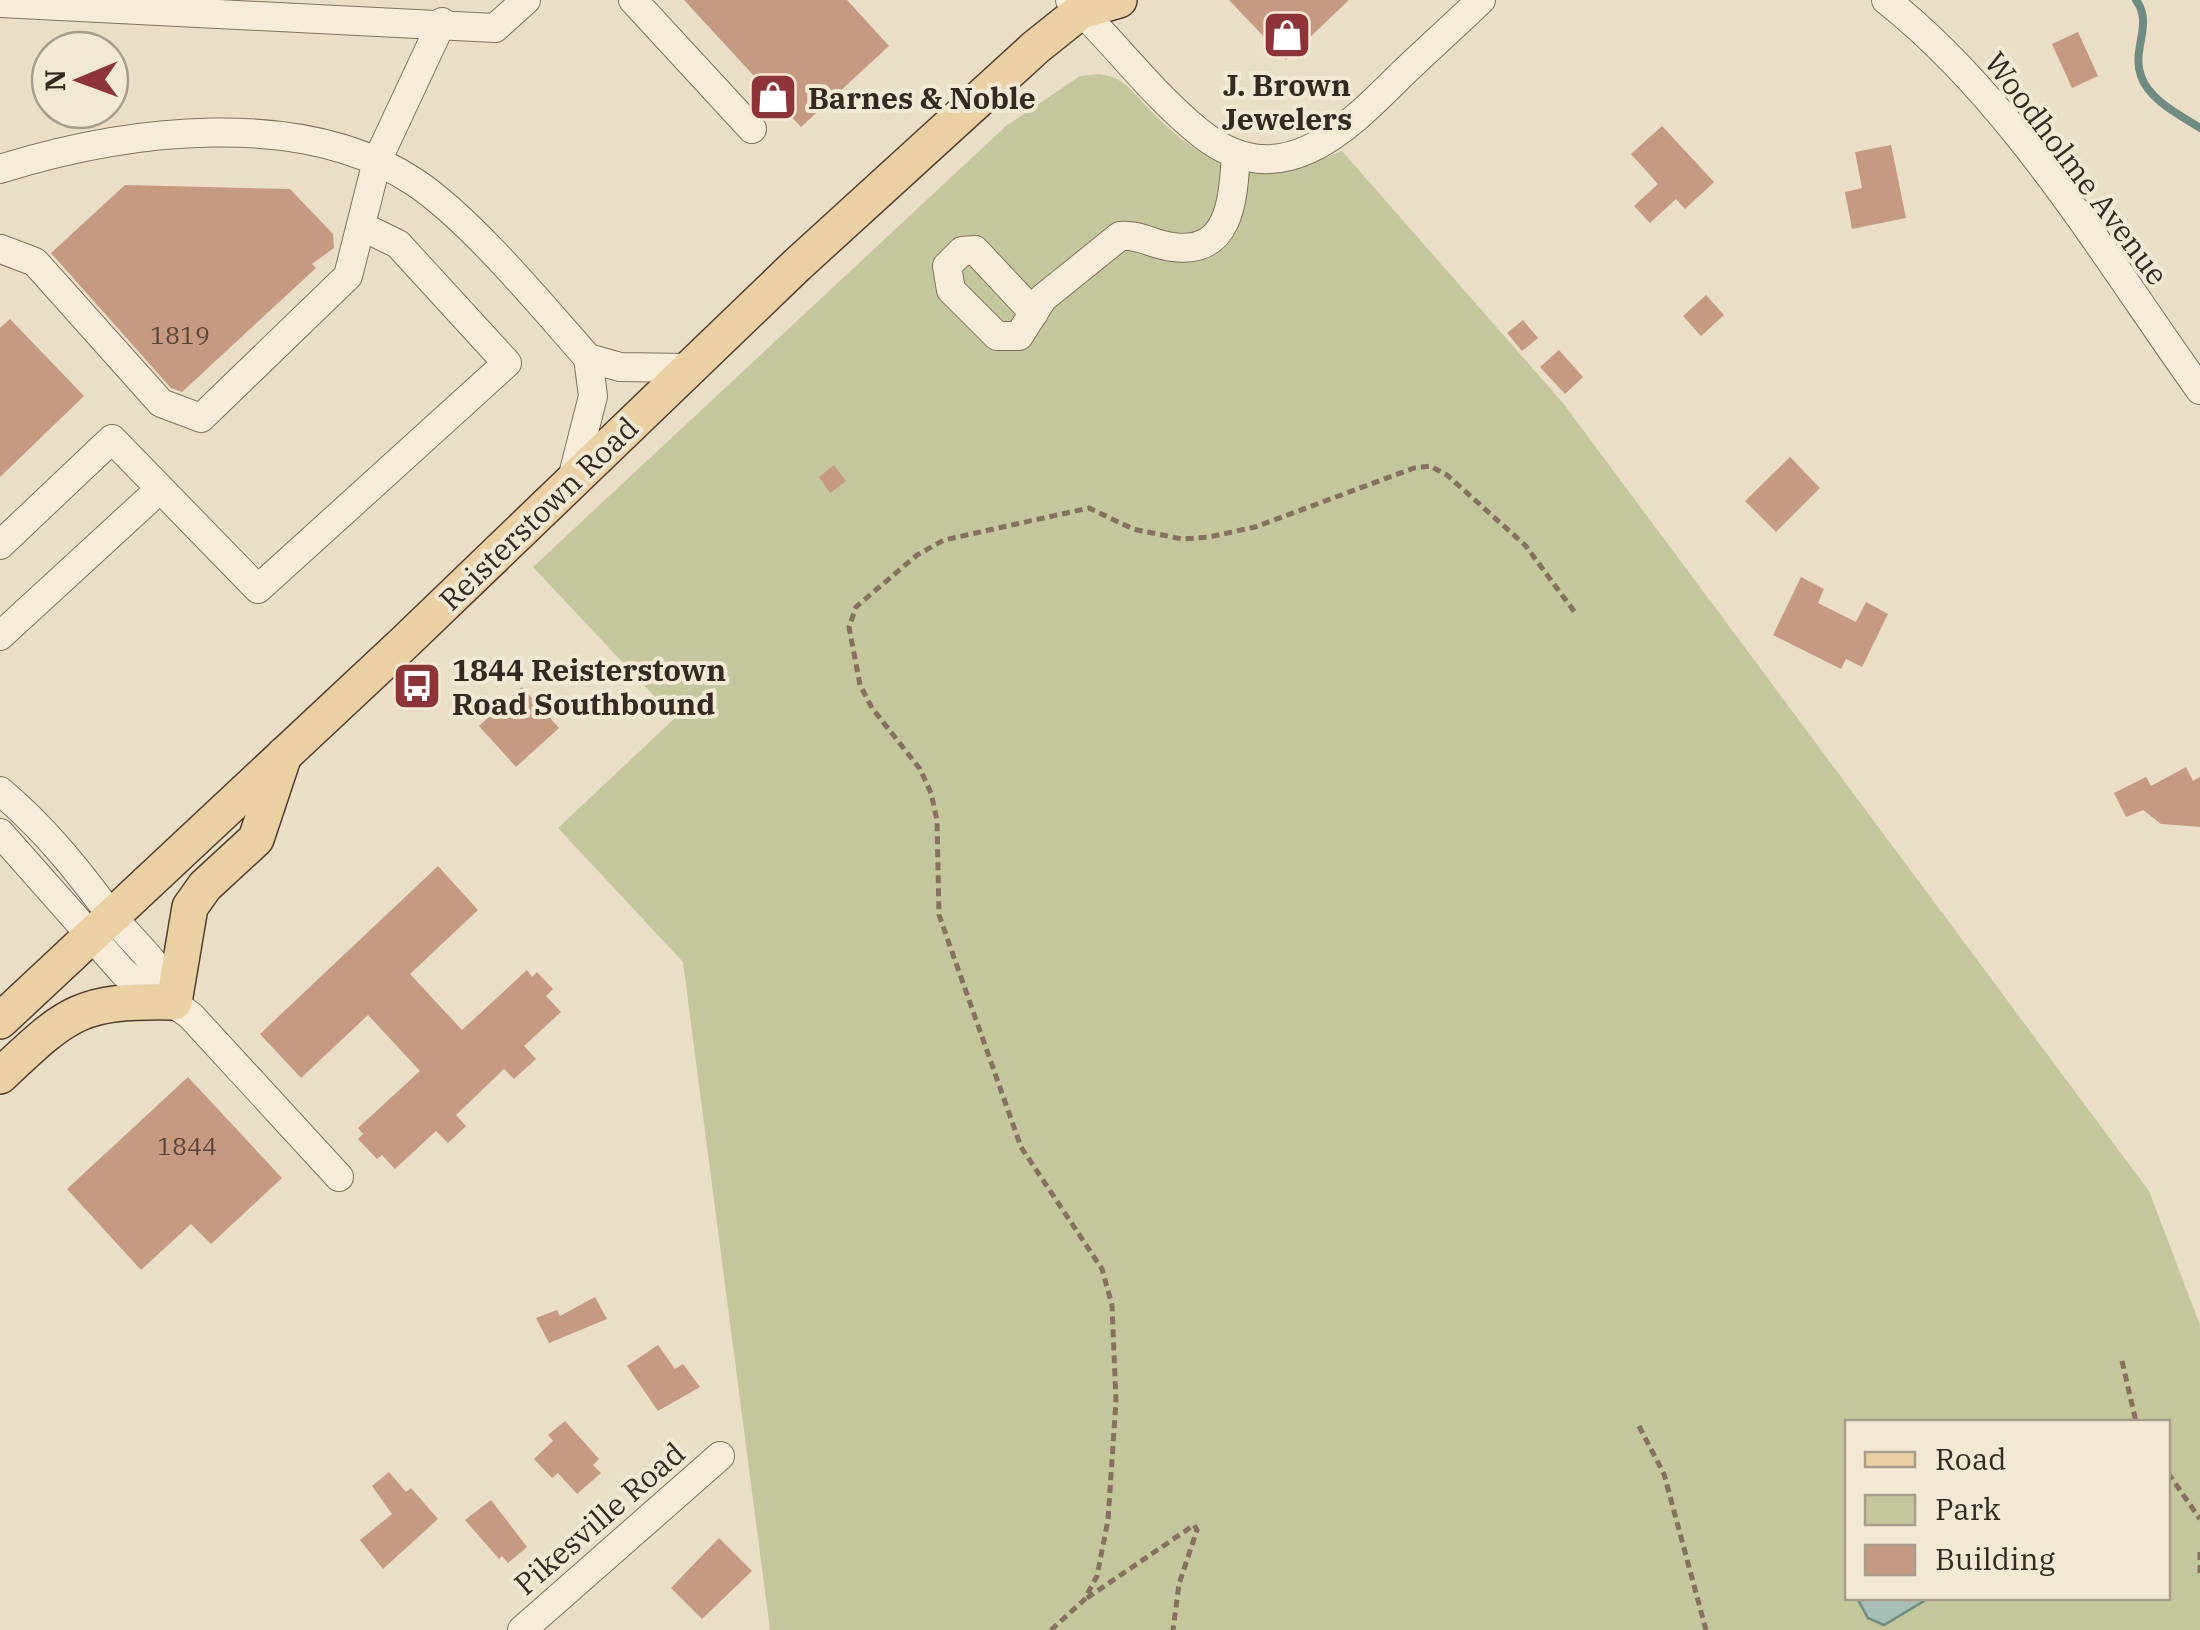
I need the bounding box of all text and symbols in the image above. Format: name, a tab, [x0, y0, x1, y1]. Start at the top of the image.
shop icon: J. Brown Jewelers	[1261, 9, 1313, 61]
north arrow	[30, 30, 130, 130]
street label: Woodholme Avenue	[1977, 44, 2177, 292]
place label: J. Brown Jewelers	[1222, 65, 1352, 138]
text: N	[36, 69, 73, 92]
shop icon: Barnes & Noble	[747, 71, 799, 123]
place label: Barnes & Noble	[808, 78, 1036, 117]
house number: 1819	[150, 318, 210, 351]
street label: Reisterstown Road	[430, 408, 646, 618]
place label: 1844 Reisterstown Road Southbound	[452, 650, 726, 723]
bus stop icon: 1844 Reisterstown Road Southbound	[391, 660, 443, 712]
house number: 1844	[157, 1129, 217, 1162]
legend	[1845, 1420, 2170, 1600]
street label: Pikesville Road	[506, 1433, 692, 1603]
text: Road	[1935, 1439, 2007, 1478]
text: Park	[1935, 1489, 2001, 1528]
text: Building	[1935, 1539, 2055, 1578]

